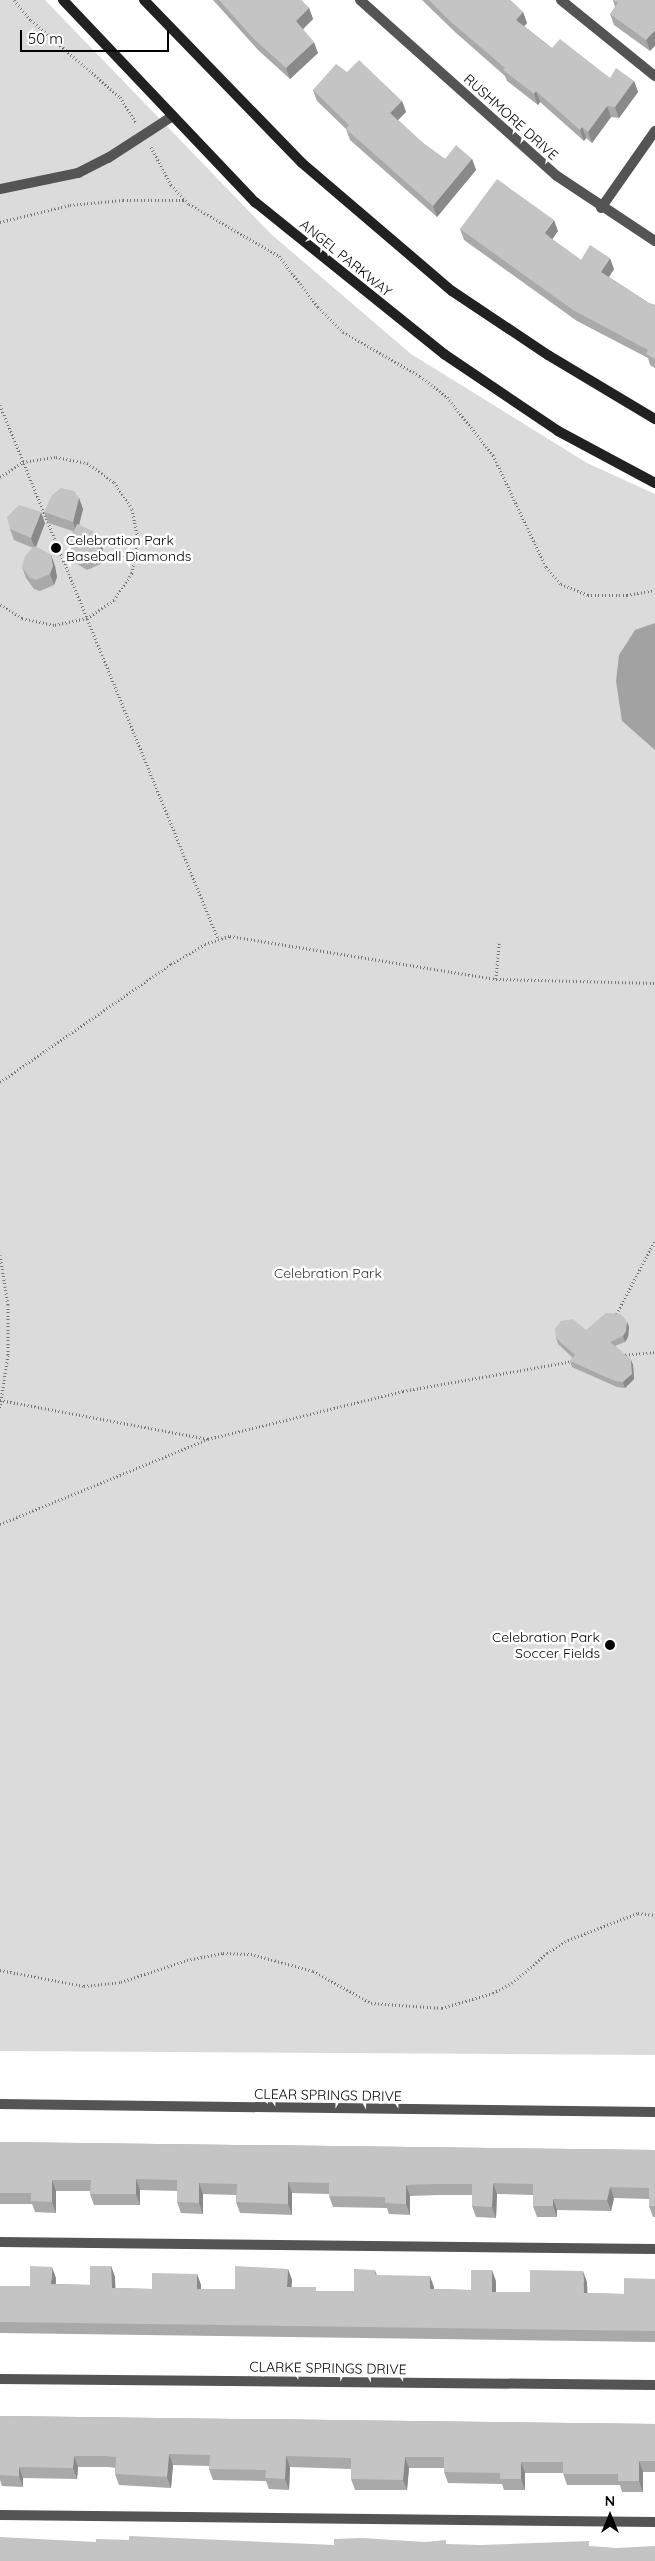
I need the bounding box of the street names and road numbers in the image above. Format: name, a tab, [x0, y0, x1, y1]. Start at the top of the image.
street label: RUSHMORE DRIVE	[461, 70, 561, 164]
street label: ANGEL PARKWAY	[297, 216, 395, 300]
street label: CLEAR SPRINGS DRIVE	[254, 2085, 402, 2105]
street label: CLARKE SPRINGS DRIVE	[249, 2358, 407, 2378]

